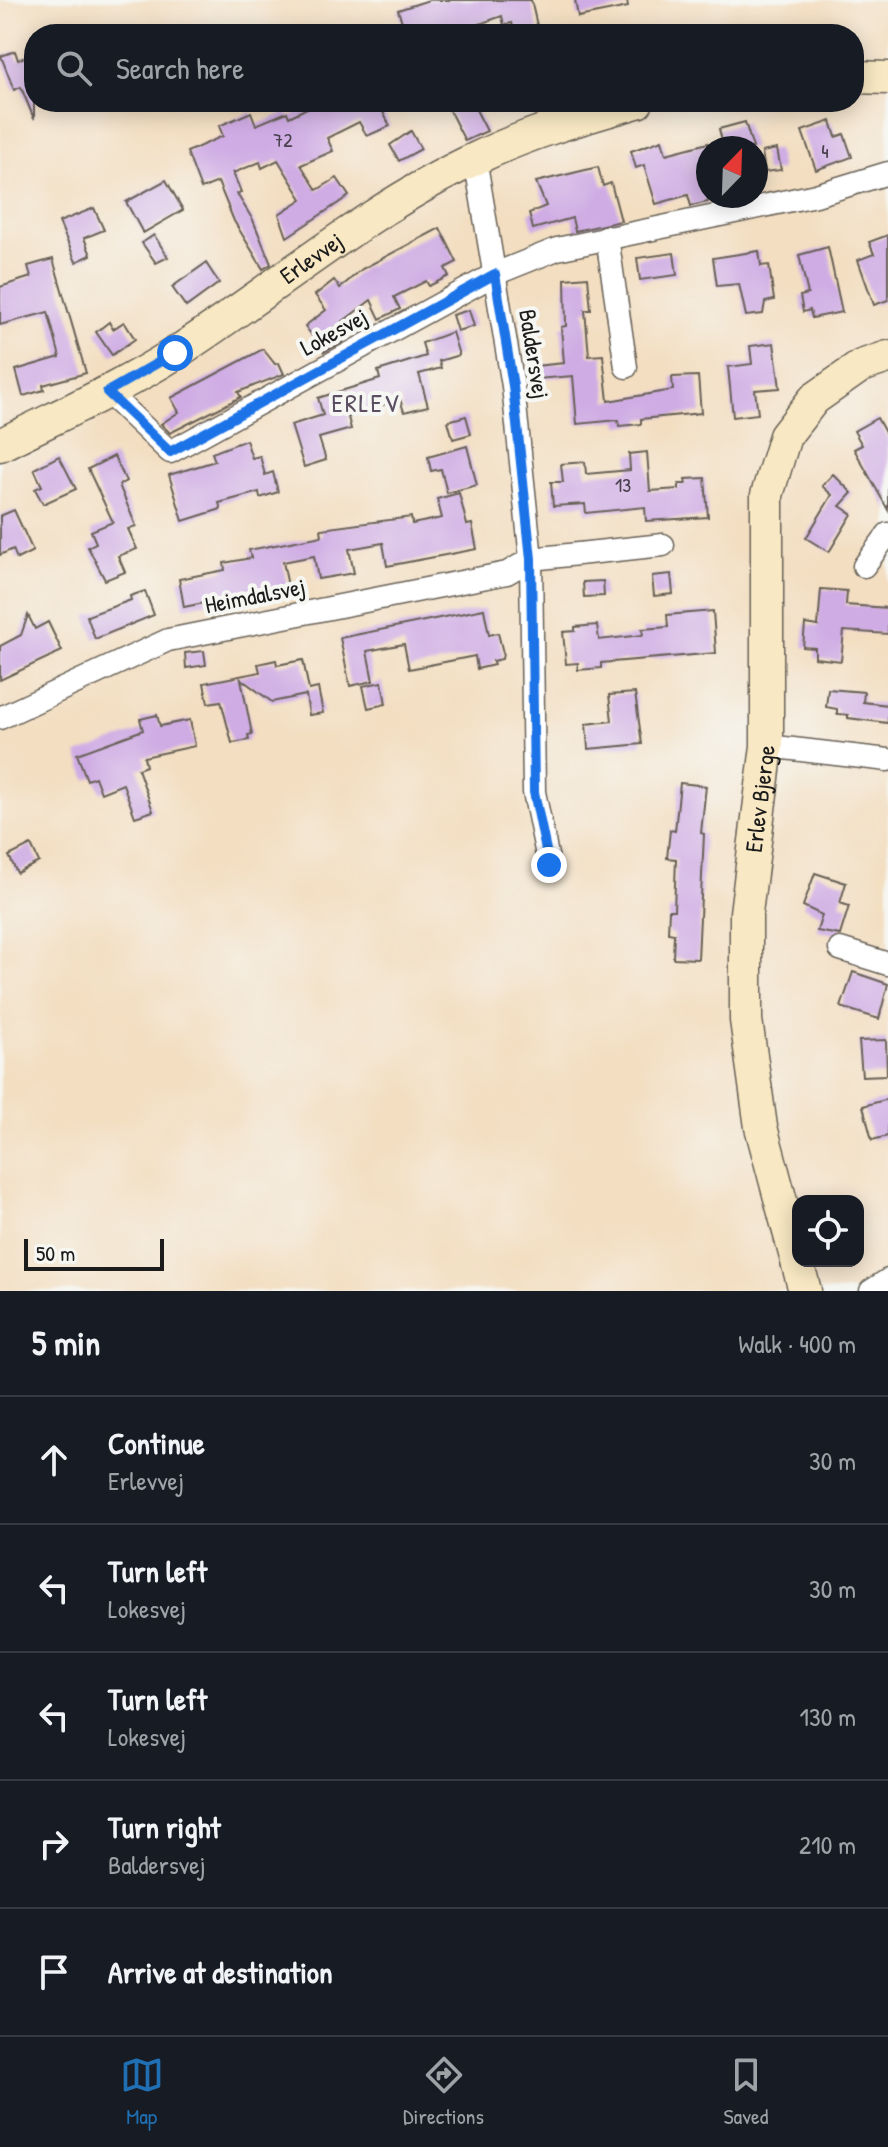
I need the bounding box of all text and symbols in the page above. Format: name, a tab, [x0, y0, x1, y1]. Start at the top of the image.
search box	[24, 24, 864, 112]
icon: search	[52, 46, 96, 90]
text: Search here	[116, 48, 244, 88]
house number: 72	[273, 126, 293, 153]
north arrow	[696, 136, 768, 208]
house number: 4	[821, 137, 829, 164]
street label: Erlevvej	[273, 224, 349, 291]
street label: Lokesvej	[294, 300, 373, 363]
street label: Baldersvej	[512, 307, 558, 401]
route start	[157, 335, 193, 371]
district label: ERLEV	[331, 385, 401, 420]
house number: 13	[615, 471, 631, 498]
street label: Heimdalsvej	[202, 570, 308, 620]
street label: Erlev Bjerge	[737, 743, 782, 854]
route end	[531, 847, 567, 883]
map controls	[792, 1195, 864, 1267]
button: locate	[792, 1195, 864, 1267]
scale bar	[24, 1235, 164, 1271]
text: 50 m	[36, 1238, 75, 1268]
text: 5 min	[32, 1320, 100, 1366]
text: Walk · 400 m	[738, 1326, 856, 1361]
text: Continue	[108, 1423, 205, 1463]
icon: ahead	[32, 1438, 76, 1482]
text: 30 m	[809, 1443, 856, 1478]
text: Erlevvej	[108, 1463, 184, 1498]
text: Turn left	[108, 1551, 207, 1591]
icon: left	[32, 1566, 76, 1610]
text: 30 m	[809, 1571, 856, 1606]
text: Lokesvej	[108, 1591, 186, 1626]
text: Turn left	[108, 1679, 207, 1719]
icon: left	[32, 1694, 76, 1738]
text: 130 m	[800, 1699, 856, 1734]
text: Lokesvej	[108, 1719, 186, 1754]
text: Turn right	[108, 1807, 221, 1847]
icon: right	[32, 1822, 76, 1866]
text: 210 m	[799, 1827, 856, 1862]
text: Baldersvej	[108, 1847, 206, 1882]
icon: arrive	[32, 1950, 76, 1994]
text: Arrive at destination	[108, 1952, 333, 1992]
tab: Map	[120, 2053, 164, 2131]
tab: Directions	[403, 2053, 484, 2131]
tab: Saved	[723, 2053, 768, 2131]

